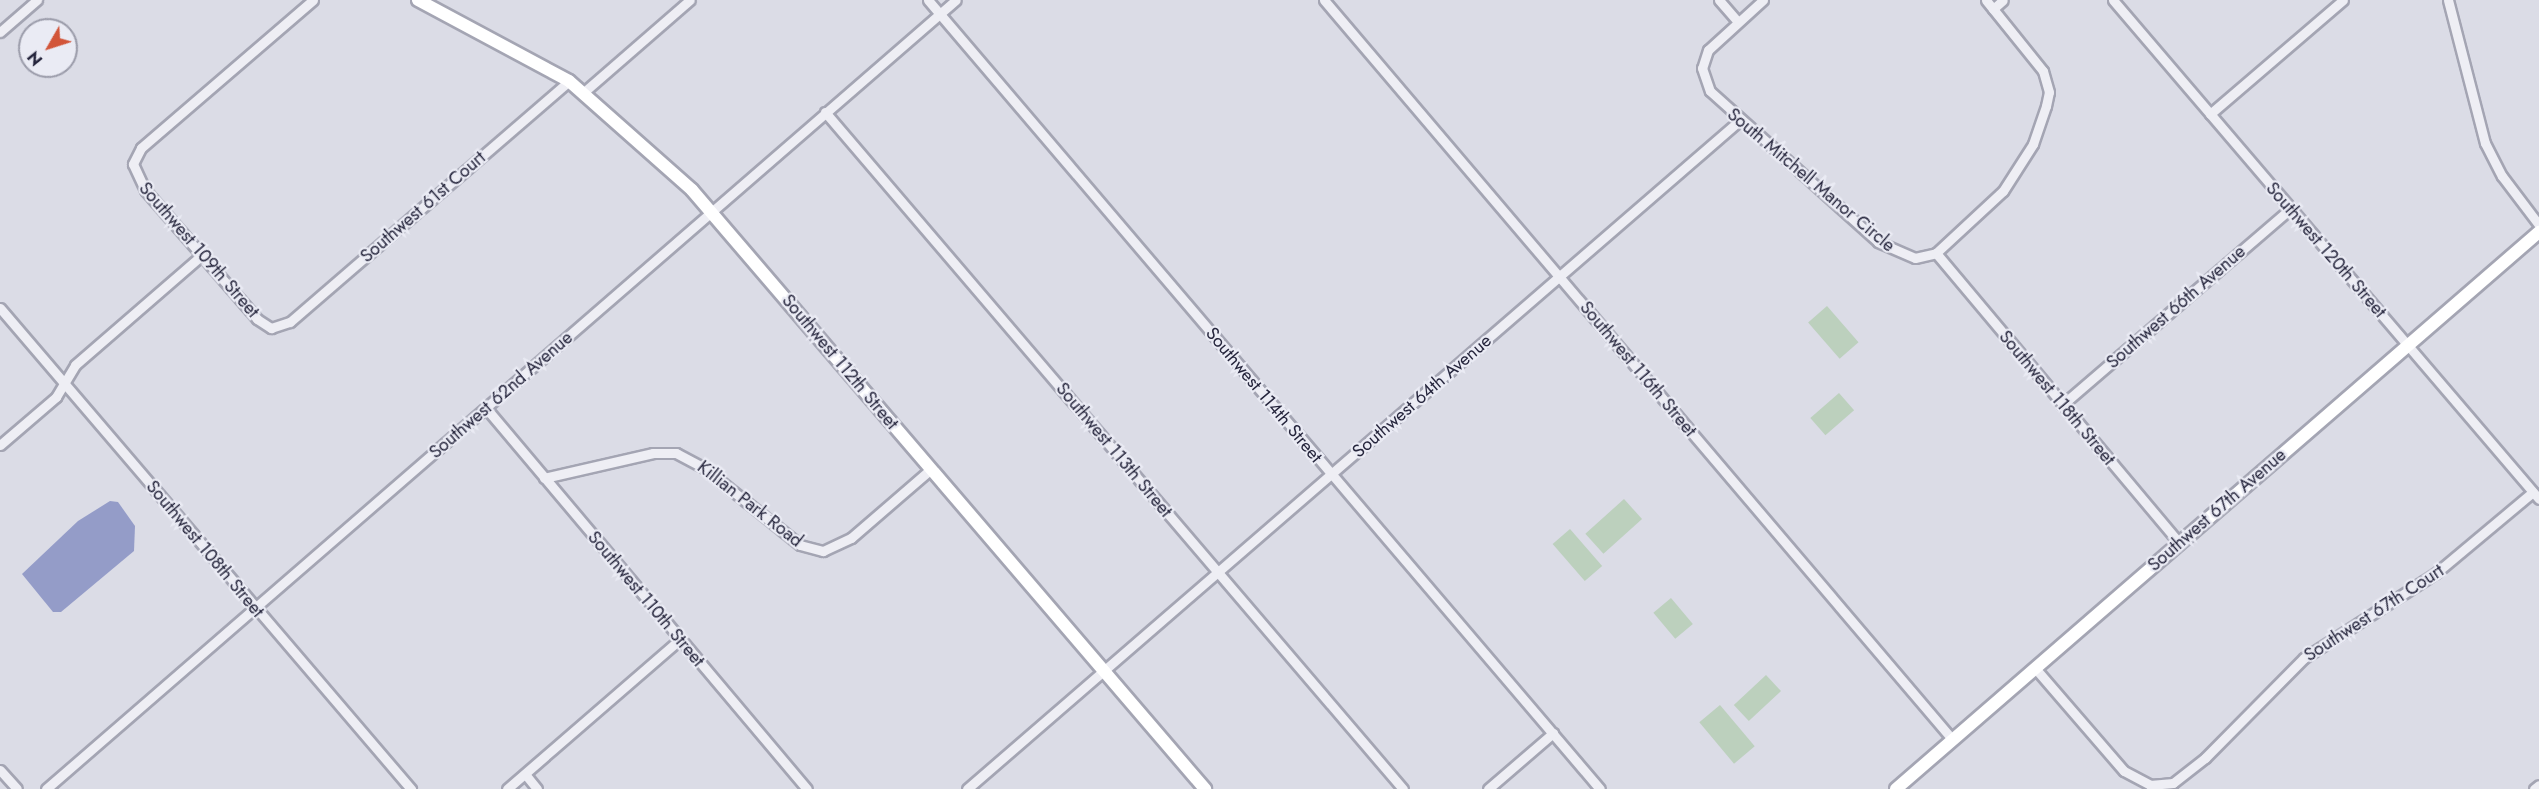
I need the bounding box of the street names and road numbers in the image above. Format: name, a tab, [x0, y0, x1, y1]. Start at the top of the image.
street label: South Mitchell Manor Circle	[1723, 104, 1899, 256]
street label: Southwest 61st Court	[356, 147, 490, 267]
street label: Southwest 109th Street	[134, 178, 264, 322]
street label: Southwest 120th Street	[2261, 178, 2391, 322]
street label: Southwest 66th Avenue	[2102, 241, 2250, 373]
street label: Southwest 112th Street	[777, 290, 903, 434]
street label: Southwest 116th Street	[1575, 297, 1701, 441]
street label: Southwest 114th Street	[1201, 323, 1327, 467]
street label: Southwest 118th Street	[1994, 326, 2120, 470]
street label: Southwest 62nd Avenue	[425, 327, 577, 463]
street label: Southwest 64th Avenue	[1348, 330, 1496, 462]
street label: Southwest 113th Street	[1051, 378, 1177, 522]
street label: Southwest 67th Avenue	[2143, 444, 2291, 576]
street label: Killian Park Road	[693, 456, 807, 552]
street label: Southwest 108th Street	[141, 476, 269, 622]
street label: Southwest 110th Street	[583, 527, 709, 671]
street label: Southwest 67th Court	[2300, 560, 2448, 666]

